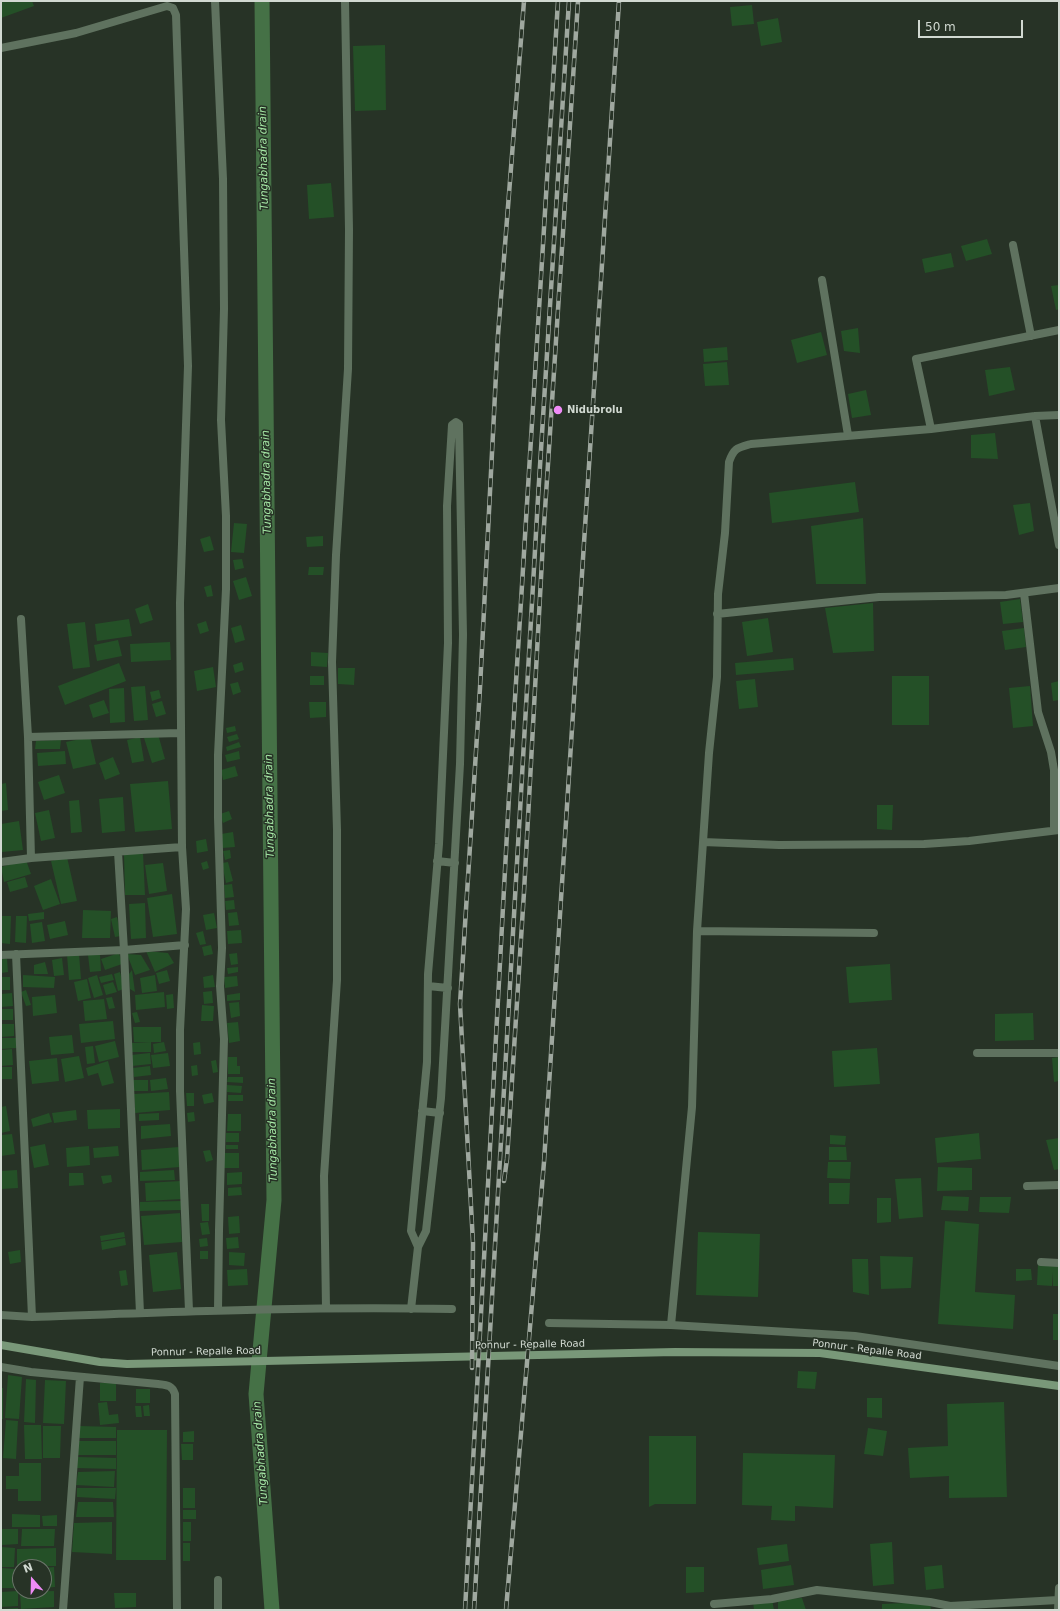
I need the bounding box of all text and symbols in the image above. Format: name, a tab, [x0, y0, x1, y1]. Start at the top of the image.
scale bar	[920, 12, 1025, 38]
text: 50 m	[925, 20, 956, 34]
water label: Tungabhadra drain	[256, 106, 272, 210]
marker: Nidubrolu	[552, 404, 564, 416]
place label: Nidubrolu	[567, 404, 623, 416]
water label: Tungabhadra drain	[259, 430, 275, 534]
water label: Tungabhadra drain	[262, 754, 278, 858]
water label: Tungabhadra drain	[265, 1078, 281, 1182]
street label: Ponnur - Repalle Road	[812, 1337, 922, 1363]
street label: Ponnur - Repalle Road	[475, 1338, 585, 1352]
street label: Ponnur - Repalle Road	[151, 1345, 261, 1359]
water label: Tungabhadra drain	[251, 1401, 271, 1505]
north arrow	[12, 1559, 52, 1599]
text: N	[22, 1561, 35, 1576]

